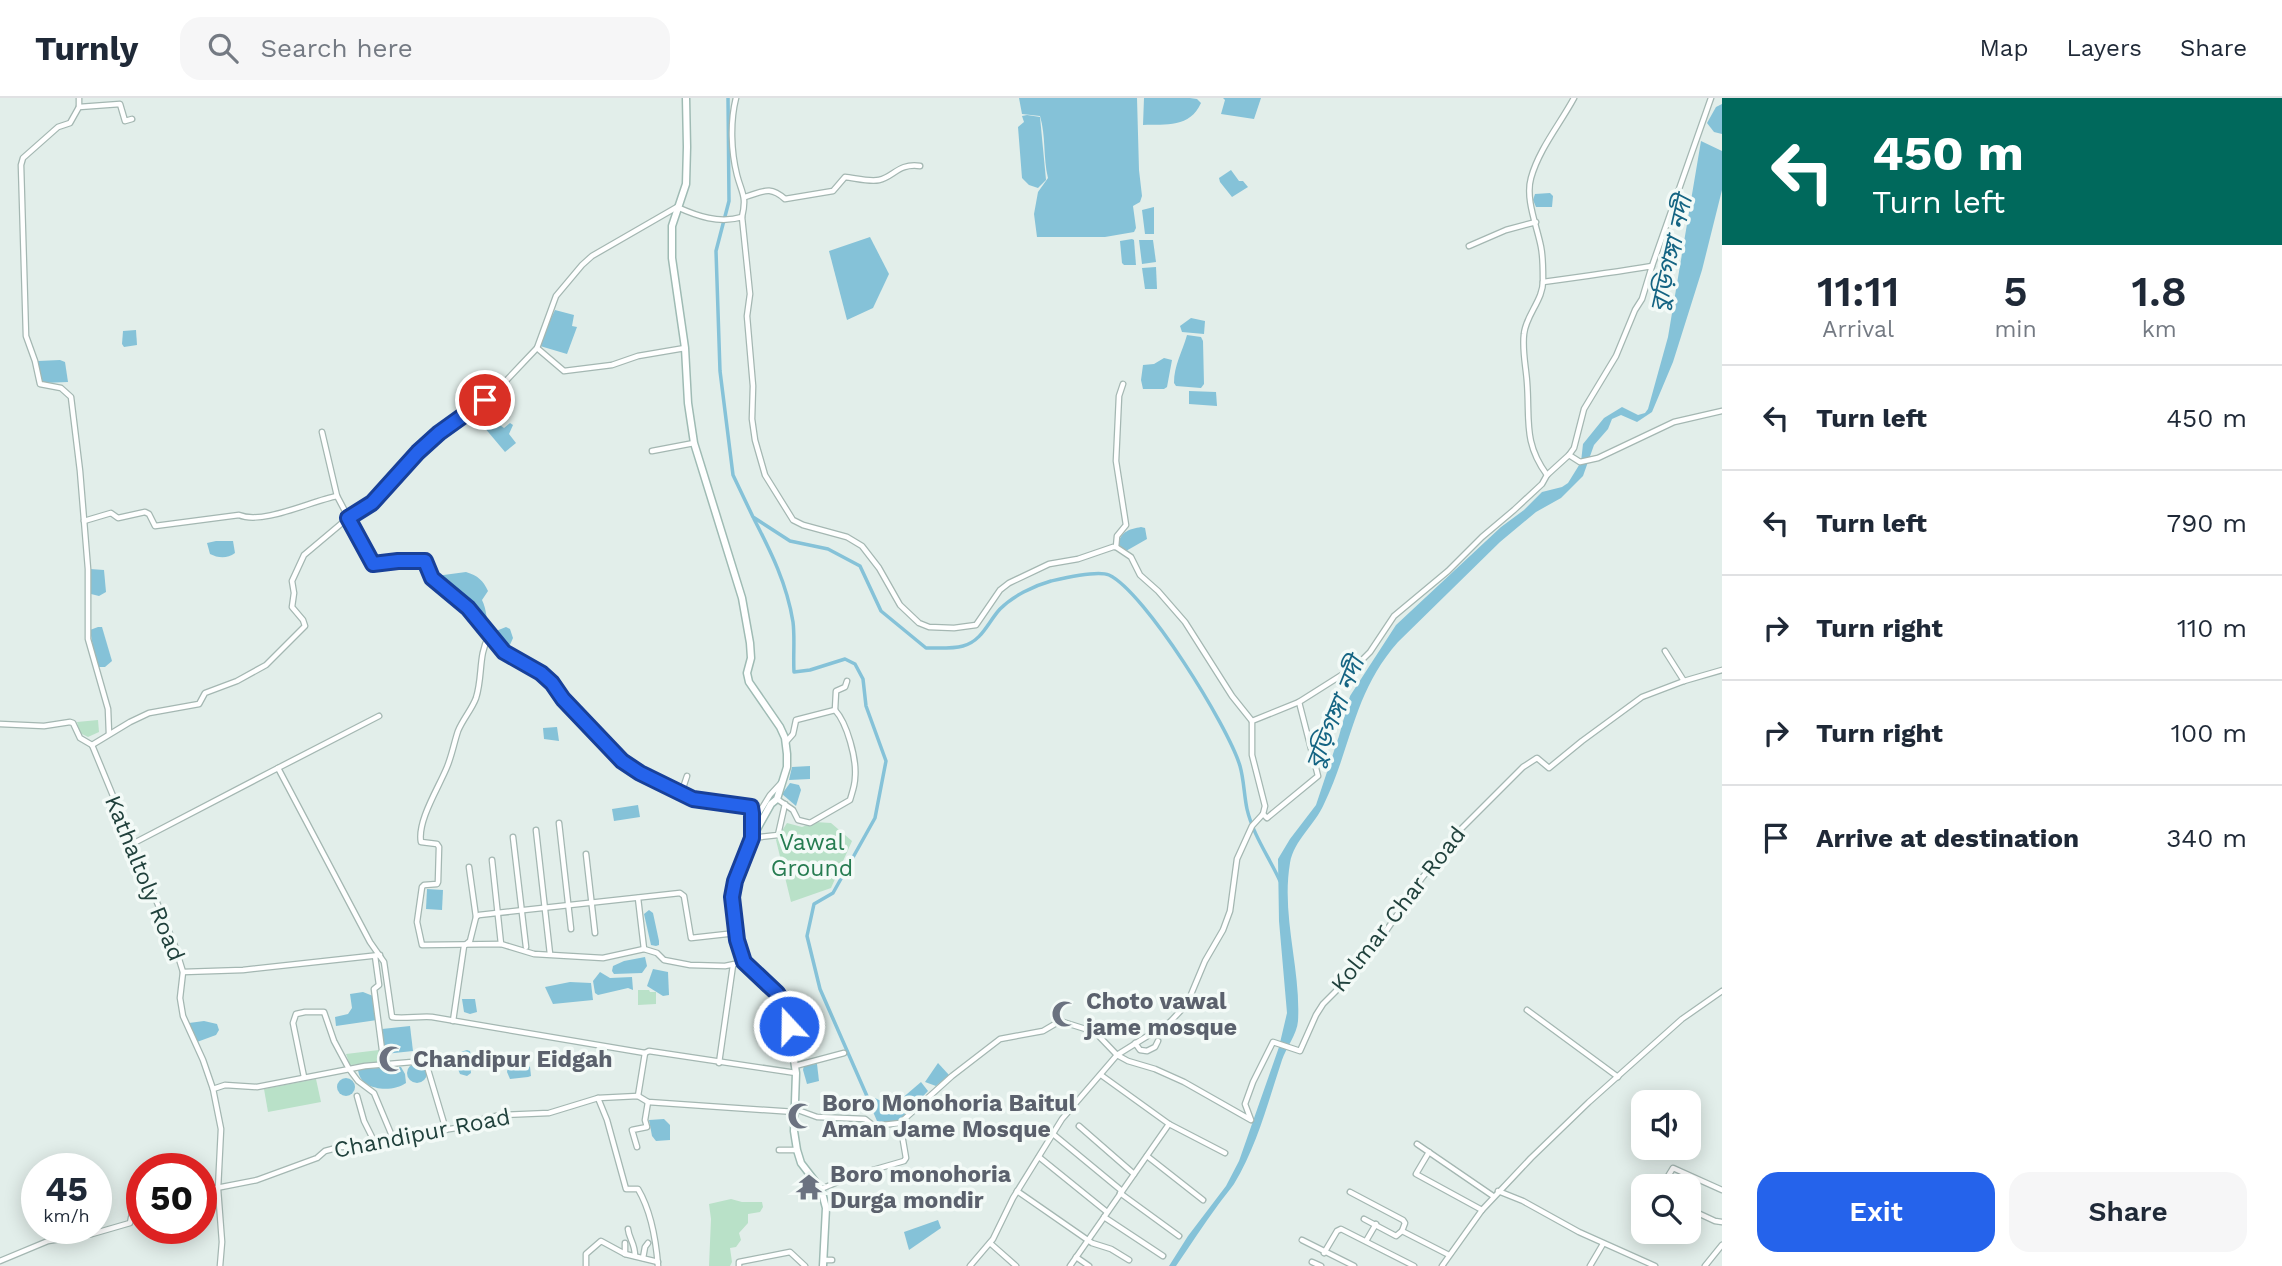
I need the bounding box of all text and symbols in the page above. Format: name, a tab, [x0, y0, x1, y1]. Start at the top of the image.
search box	[180, 17, 670, 80]
text: Turnly	[35, 29, 138, 68]
icon: search	[204, 29, 242, 67]
text: Search here	[260, 33, 413, 63]
text: Map	[1980, 34, 2028, 62]
text: Layers	[2066, 34, 2142, 62]
text: Share	[2180, 34, 2247, 62]
text: 450 m	[1872, 124, 2024, 182]
icon: left	[1757, 126, 1848, 217]
text: Turn left	[1872, 183, 2005, 221]
water label: বুড়িগঙ্গা নদী	[1644, 189, 1699, 315]
text: 11:11	[1817, 267, 1899, 316]
text: 5	[2003, 267, 2028, 316]
text: 1.8	[2132, 267, 2187, 316]
text: Arrival	[1822, 316, 1894, 343]
text: min	[1994, 316, 2037, 343]
text: km	[2142, 316, 2177, 343]
pin	[455, 370, 515, 430]
icon: arrive	[466, 381, 504, 419]
icon: left	[1757, 399, 1795, 437]
text: Turn left	[1816, 403, 1927, 433]
text: 450 m	[2166, 403, 2247, 433]
icon: left	[1757, 504, 1795, 542]
text: Turn left	[1816, 508, 1927, 538]
text: 790 m	[2167, 508, 2247, 538]
icon: right	[1757, 609, 1795, 647]
text: Turn right	[1816, 613, 1943, 643]
text: 110 m	[2177, 613, 2247, 643]
water label: বুড়িগঙ্গা নদী	[1300, 649, 1372, 773]
icon: right	[1757, 714, 1795, 752]
text: Turn right	[1816, 718, 1943, 748]
text: 100 m	[2171, 718, 2247, 748]
street label: Kathaltoly Road	[99, 792, 190, 965]
icon: arrive	[1757, 819, 1795, 857]
street label: Kolmar Char Road	[1325, 821, 1471, 997]
text: Arrive at destination	[1816, 823, 2079, 853]
text: 340 m	[2166, 823, 2247, 853]
park label: Vawal Ground	[771, 829, 853, 882]
place label: Choto vawal jame mosque	[1083, 988, 1237, 1041]
position arrow	[752, 989, 826, 1063]
mosque icon: Choto vawal jame mosque	[1050, 999, 1080, 1029]
mosque icon: Chandipur Eidgah	[377, 1044, 407, 1074]
place label: Chandipur Eidgah	[413, 1046, 612, 1073]
place label: Boro Monohoria Baitul Aman Jame Mosque	[822, 1090, 1077, 1143]
map controls	[1631, 1090, 1701, 1244]
button: sound	[1631, 1090, 1701, 1160]
mosque icon: Boro Monohoria Baitul Aman Jame Mosque	[786, 1101, 816, 1131]
street label: Chandipur Road	[332, 1103, 513, 1164]
speed limit sign: 50	[126, 1153, 217, 1244]
place label: Boro monohoria Durga mondir	[830, 1161, 1012, 1214]
text: 45	[45, 1168, 88, 1210]
temple icon: Boro monohoria Durga mondir	[794, 1172, 824, 1202]
button: Exit	[1757, 1172, 1995, 1252]
button: Share	[2009, 1172, 2247, 1252]
button: search	[1631, 1174, 1701, 1244]
text: km/h	[43, 1205, 90, 1226]

